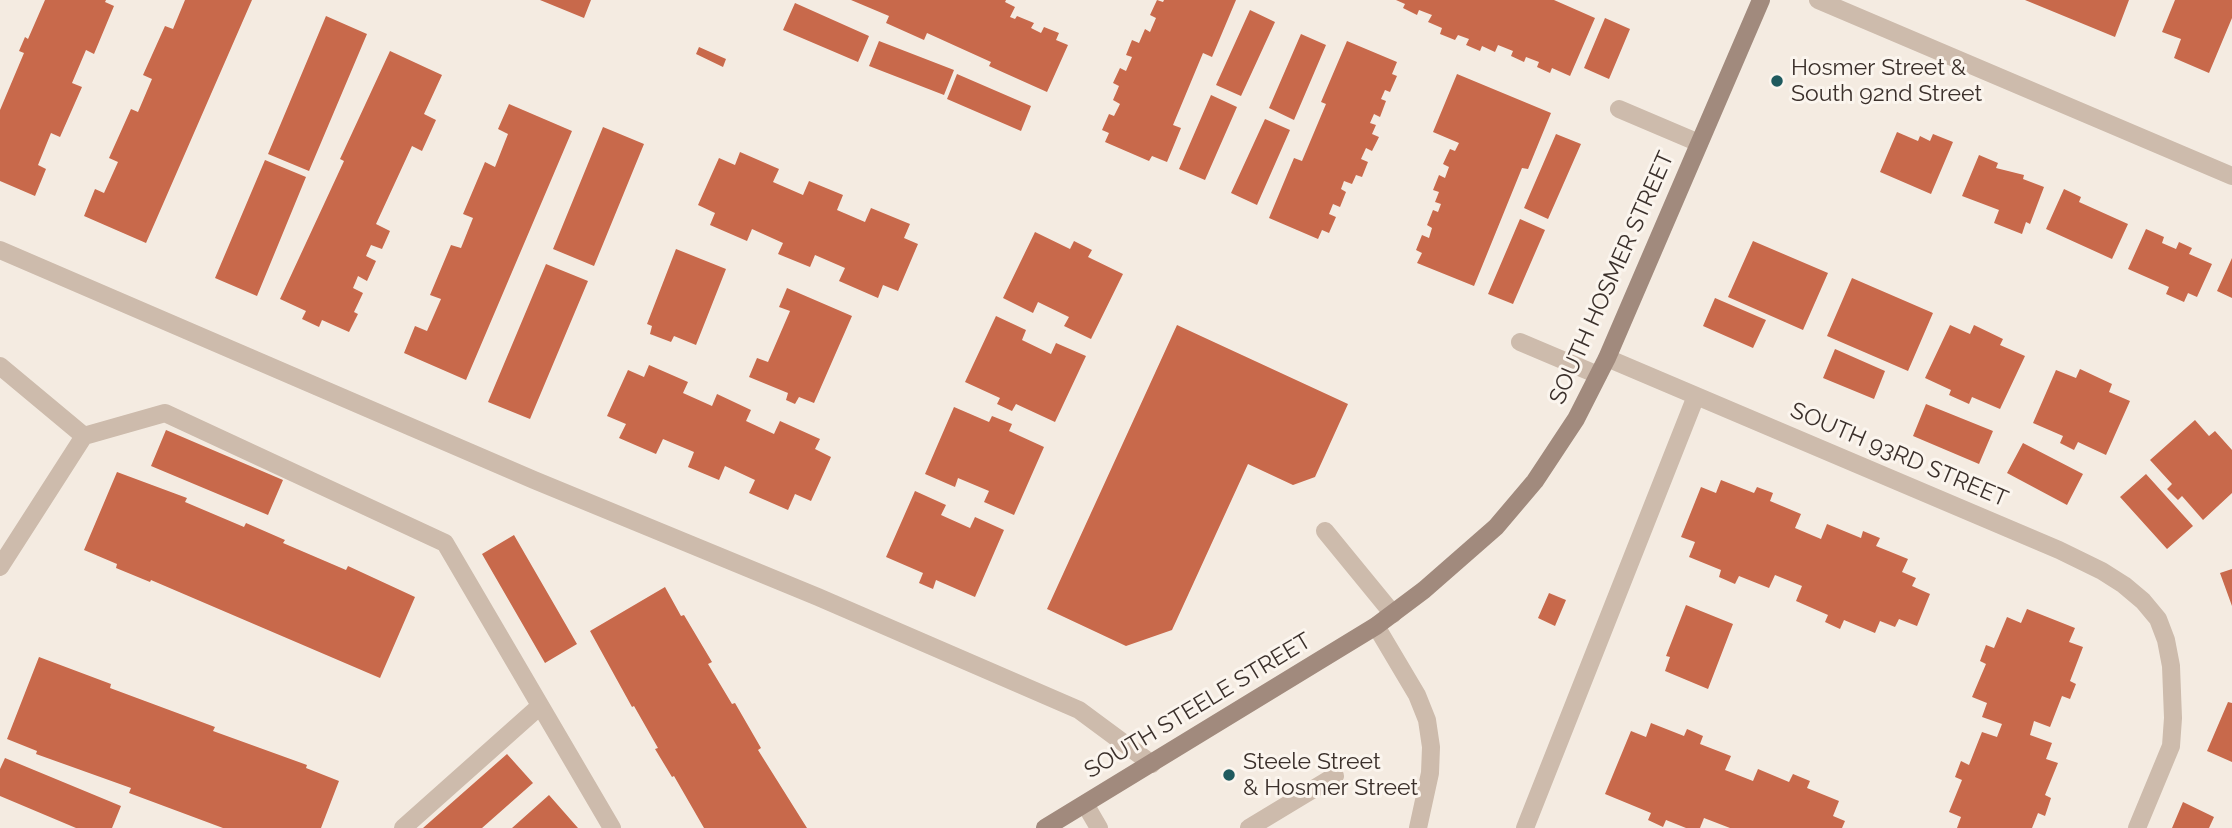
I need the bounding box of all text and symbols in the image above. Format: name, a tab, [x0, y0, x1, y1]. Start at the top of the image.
place label: Hosmer Street & South 92nd Street	[1791, 54, 1982, 108]
marker: Hosmer Street & South 92nd Street	[1769, 73, 1785, 89]
street label: SOUTH HOSMER STREET	[1544, 147, 1680, 409]
street label: SOUTH 93RD STREET	[1786, 397, 2012, 513]
street label: SOUTH STEELE STREET	[1080, 627, 1316, 785]
place label: Steele Street & Hosmer Street	[1243, 748, 1418, 802]
marker: Steele Street & Hosmer Street	[1221, 767, 1237, 783]

